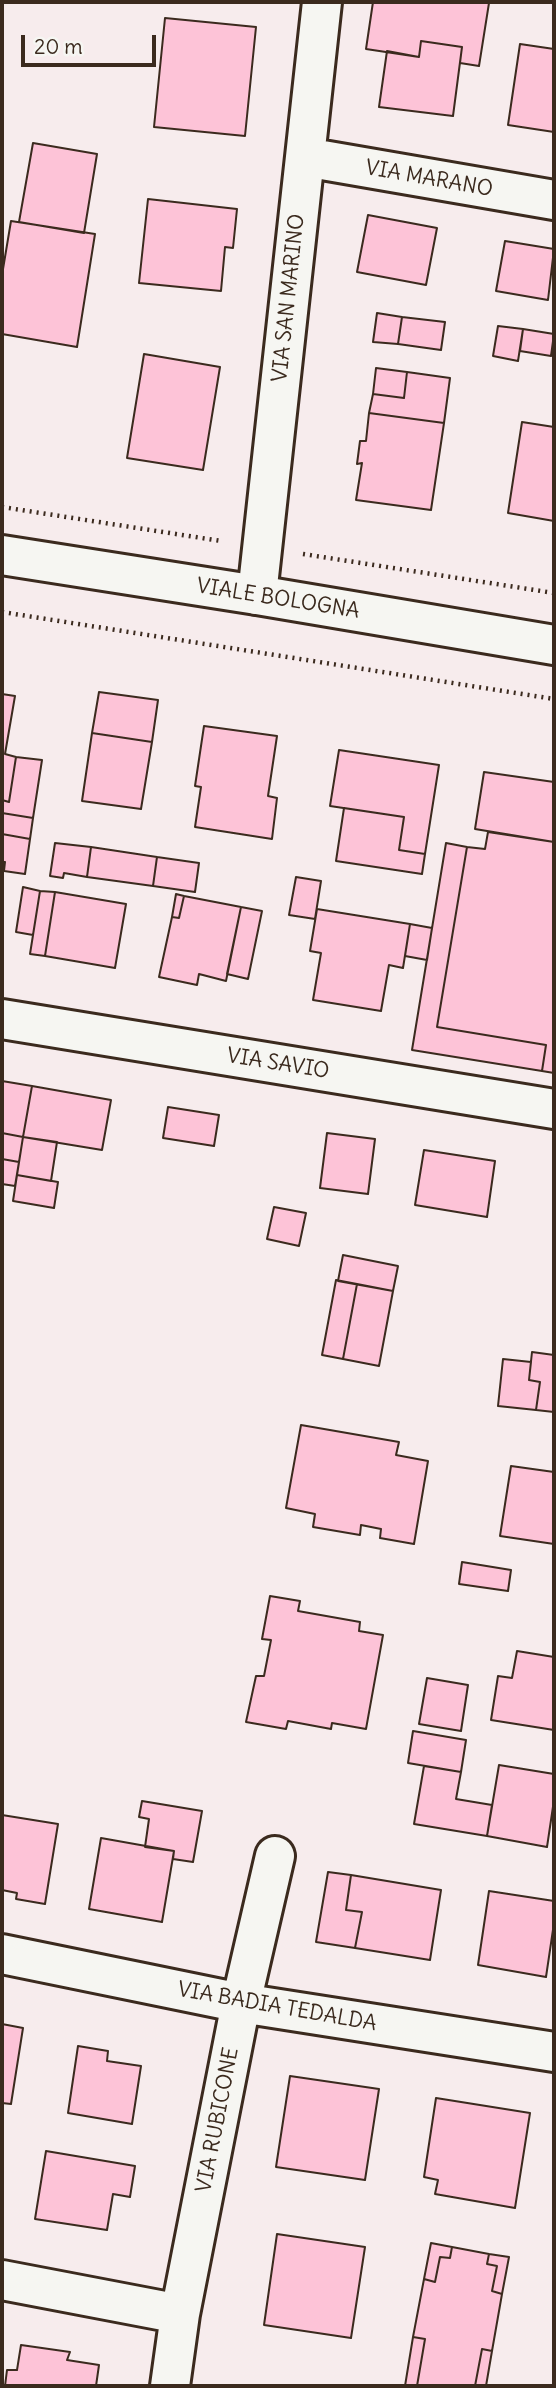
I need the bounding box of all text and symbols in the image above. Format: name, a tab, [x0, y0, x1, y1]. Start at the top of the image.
scale bar	[24, 21, 159, 65]
text: 20 m	[34, 33, 83, 60]
street label: VIA MARANO	[363, 155, 495, 203]
street label: VIA SAN MARINO	[268, 213, 310, 383]
street label: VIALE BOLOGNA	[195, 574, 361, 624]
street label: VIA SAVIO	[225, 1043, 331, 1085]
street label: VIA BADIA TEDALDA	[176, 1977, 378, 2037]
street label: VIA RUBICONE	[192, 2045, 244, 2195]

